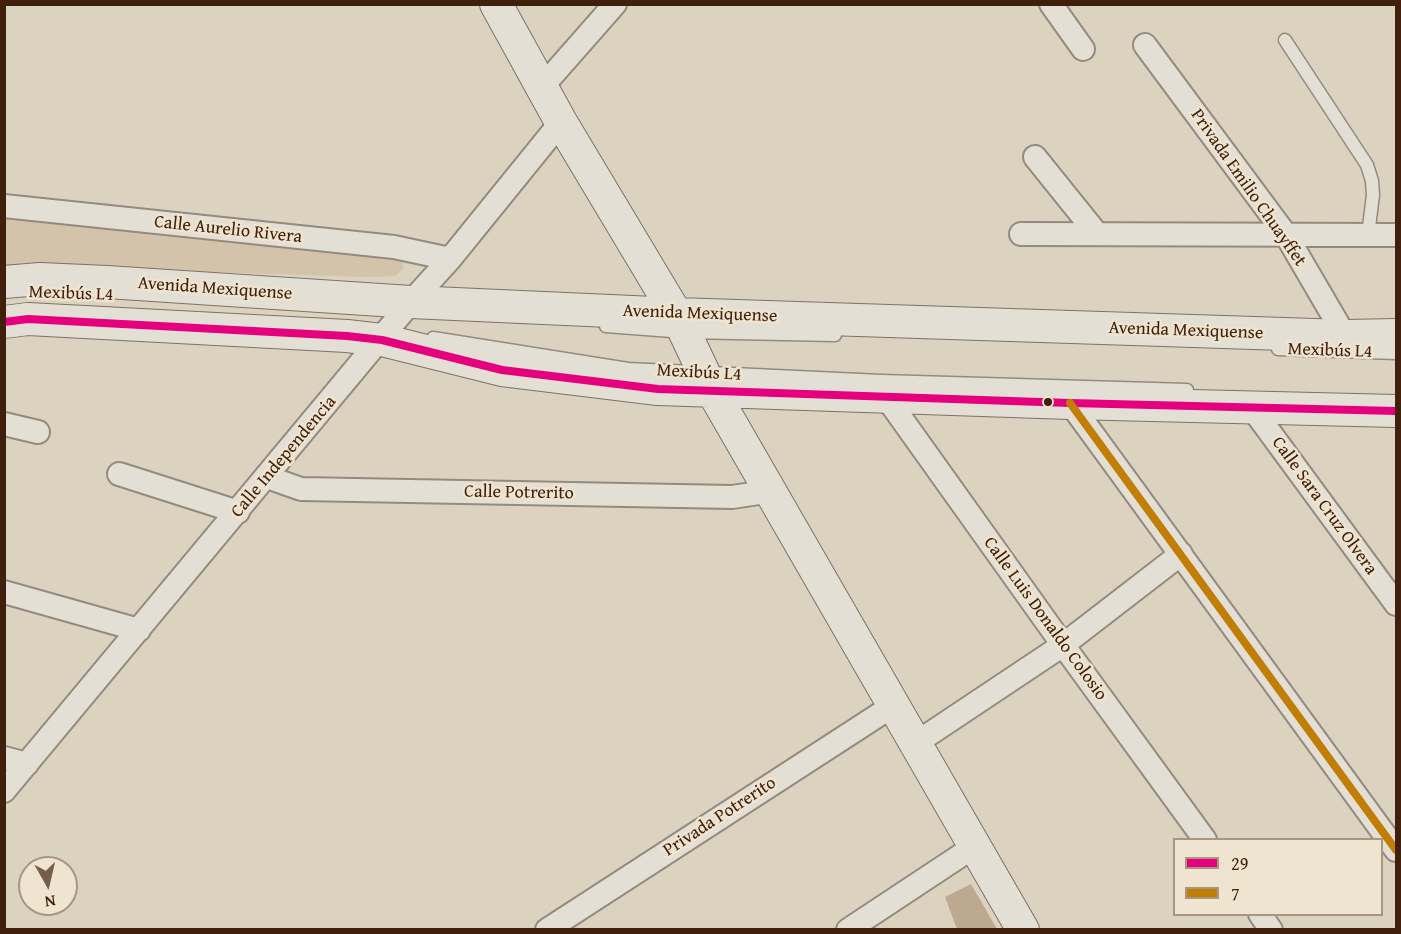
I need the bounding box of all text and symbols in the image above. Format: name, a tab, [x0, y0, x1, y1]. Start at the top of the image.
street label: Privada Emilio Chuayffet	[1186, 105, 1310, 271]
street label: Calle Aurelio Rivera	[153, 212, 303, 248]
street label: Avenida Mexiquense	[137, 273, 293, 305]
street label: Mexibús L4	[28, 282, 114, 306]
street label: Avenida Mexiquense	[622, 301, 778, 327]
street label: Avenida Mexiquense	[1108, 318, 1264, 344]
street label: Mexibús L4	[1287, 339, 1373, 363]
street label: Mexibús L4	[656, 360, 742, 386]
street label: Calle Independencia	[227, 392, 341, 522]
unlabelled marker	[1042, 396, 1054, 408]
street label: Calle Sara Cruz Olvera	[1267, 433, 1381, 579]
street label: Calle Potrerito	[464, 481, 574, 505]
street label: Calle Luis Donaldo Colosio	[978, 533, 1112, 705]
street label: Privada Potrerito	[660, 772, 780, 862]
legend	[1173, 838, 1383, 916]
text: 29	[1231, 850, 1248, 877]
north arrow	[18, 856, 78, 916]
text: 7	[1231, 880, 1240, 907]
text: N	[43, 889, 57, 914]

